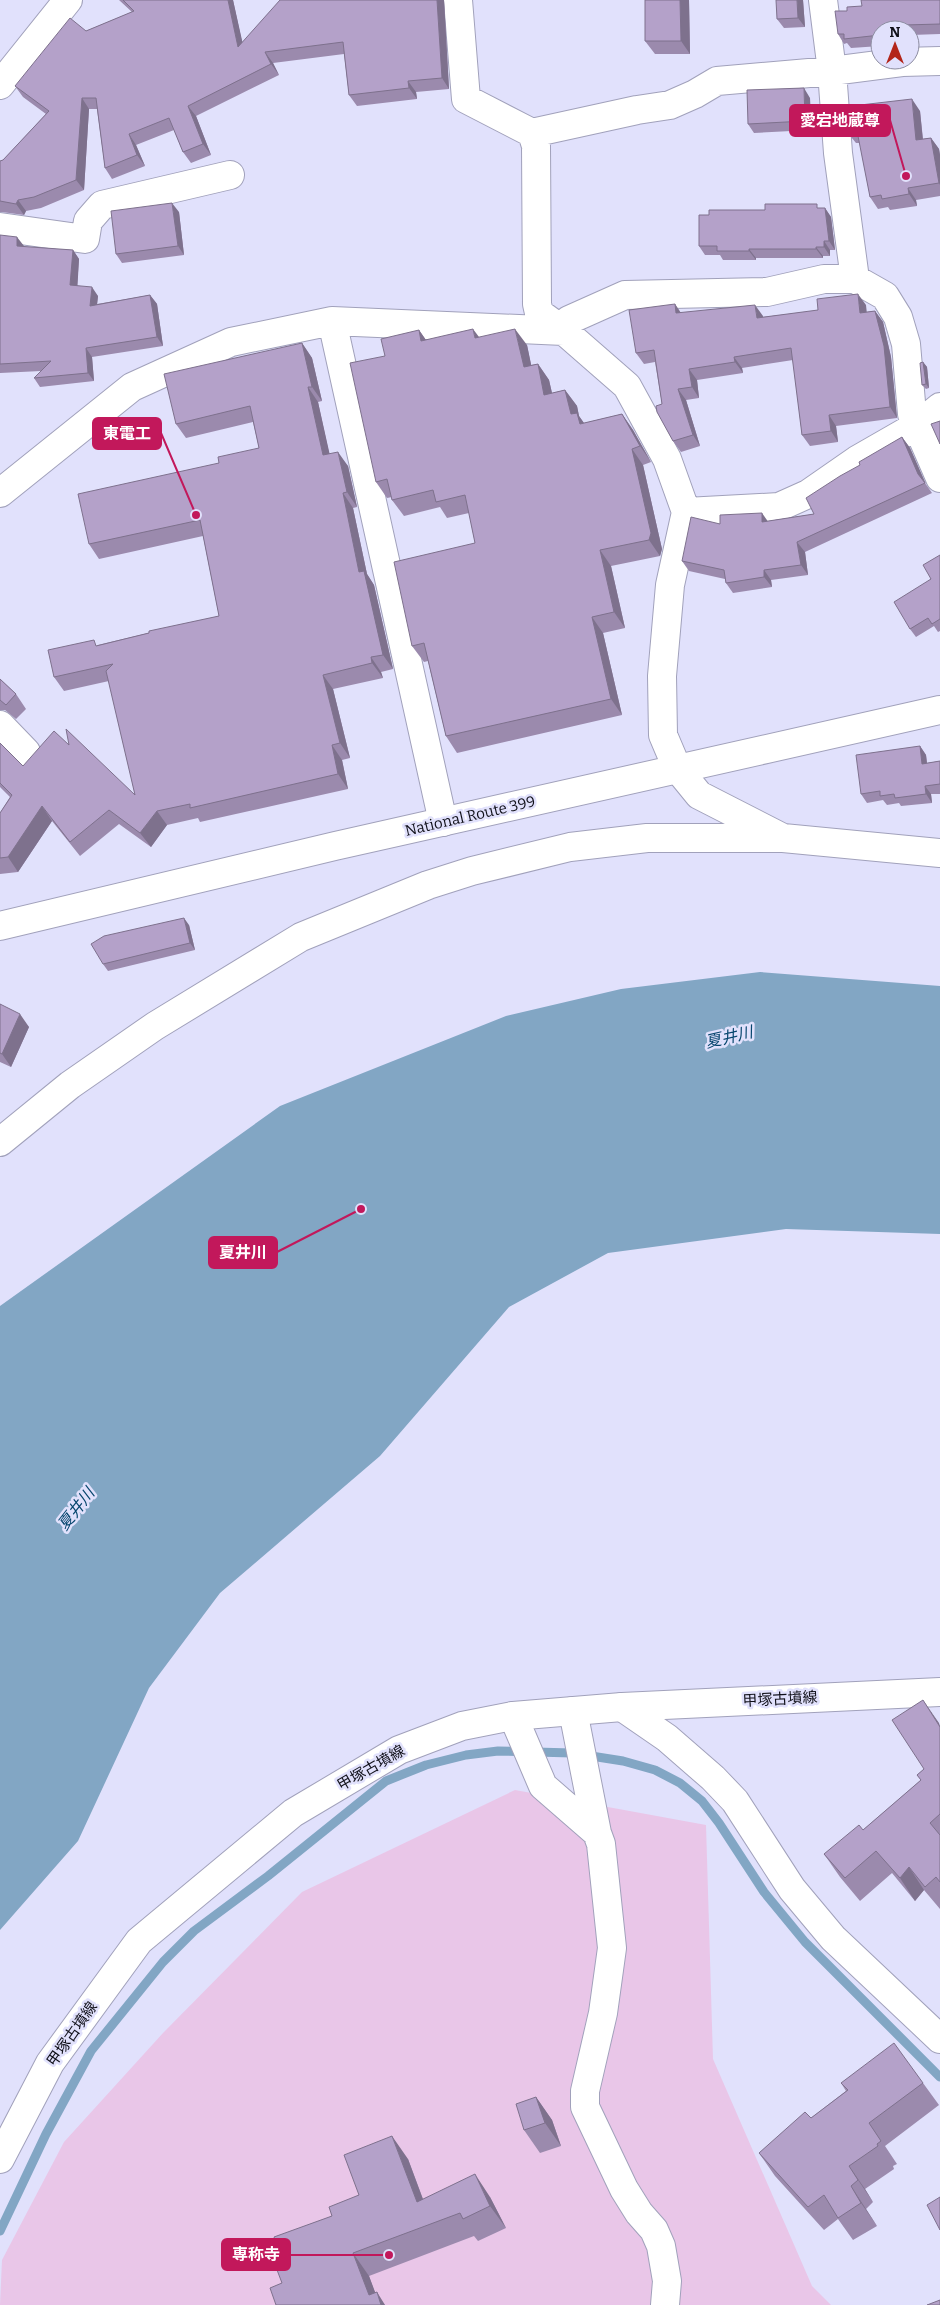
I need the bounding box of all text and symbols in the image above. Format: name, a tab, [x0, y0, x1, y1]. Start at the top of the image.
north arrow	[870, 20, 920, 70]
text: N	[890, 24, 901, 41]
callout: 愛宕地蔵尊	[790, 105, 890, 136]
text: 愛宕地蔵尊	[800, 111, 880, 130]
callout: 東電工	[93, 418, 161, 449]
text: 東電工	[103, 424, 151, 443]
street label: National Route 399	[403, 792, 537, 840]
water label: 夏井川	[703, 1022, 756, 1052]
callout: 夏井川	[209, 1237, 277, 1268]
text: 夏井川	[219, 1243, 267, 1262]
water label: 夏井川	[54, 1483, 99, 1534]
street label: 甲塚古墳線	[742, 1688, 818, 1710]
street label: 甲塚古墳線	[334, 1741, 408, 1795]
street label: 甲塚古墳線	[43, 1998, 101, 2070]
callout: 専称寺	[222, 2239, 290, 2270]
text: 専称寺	[232, 2245, 280, 2264]

